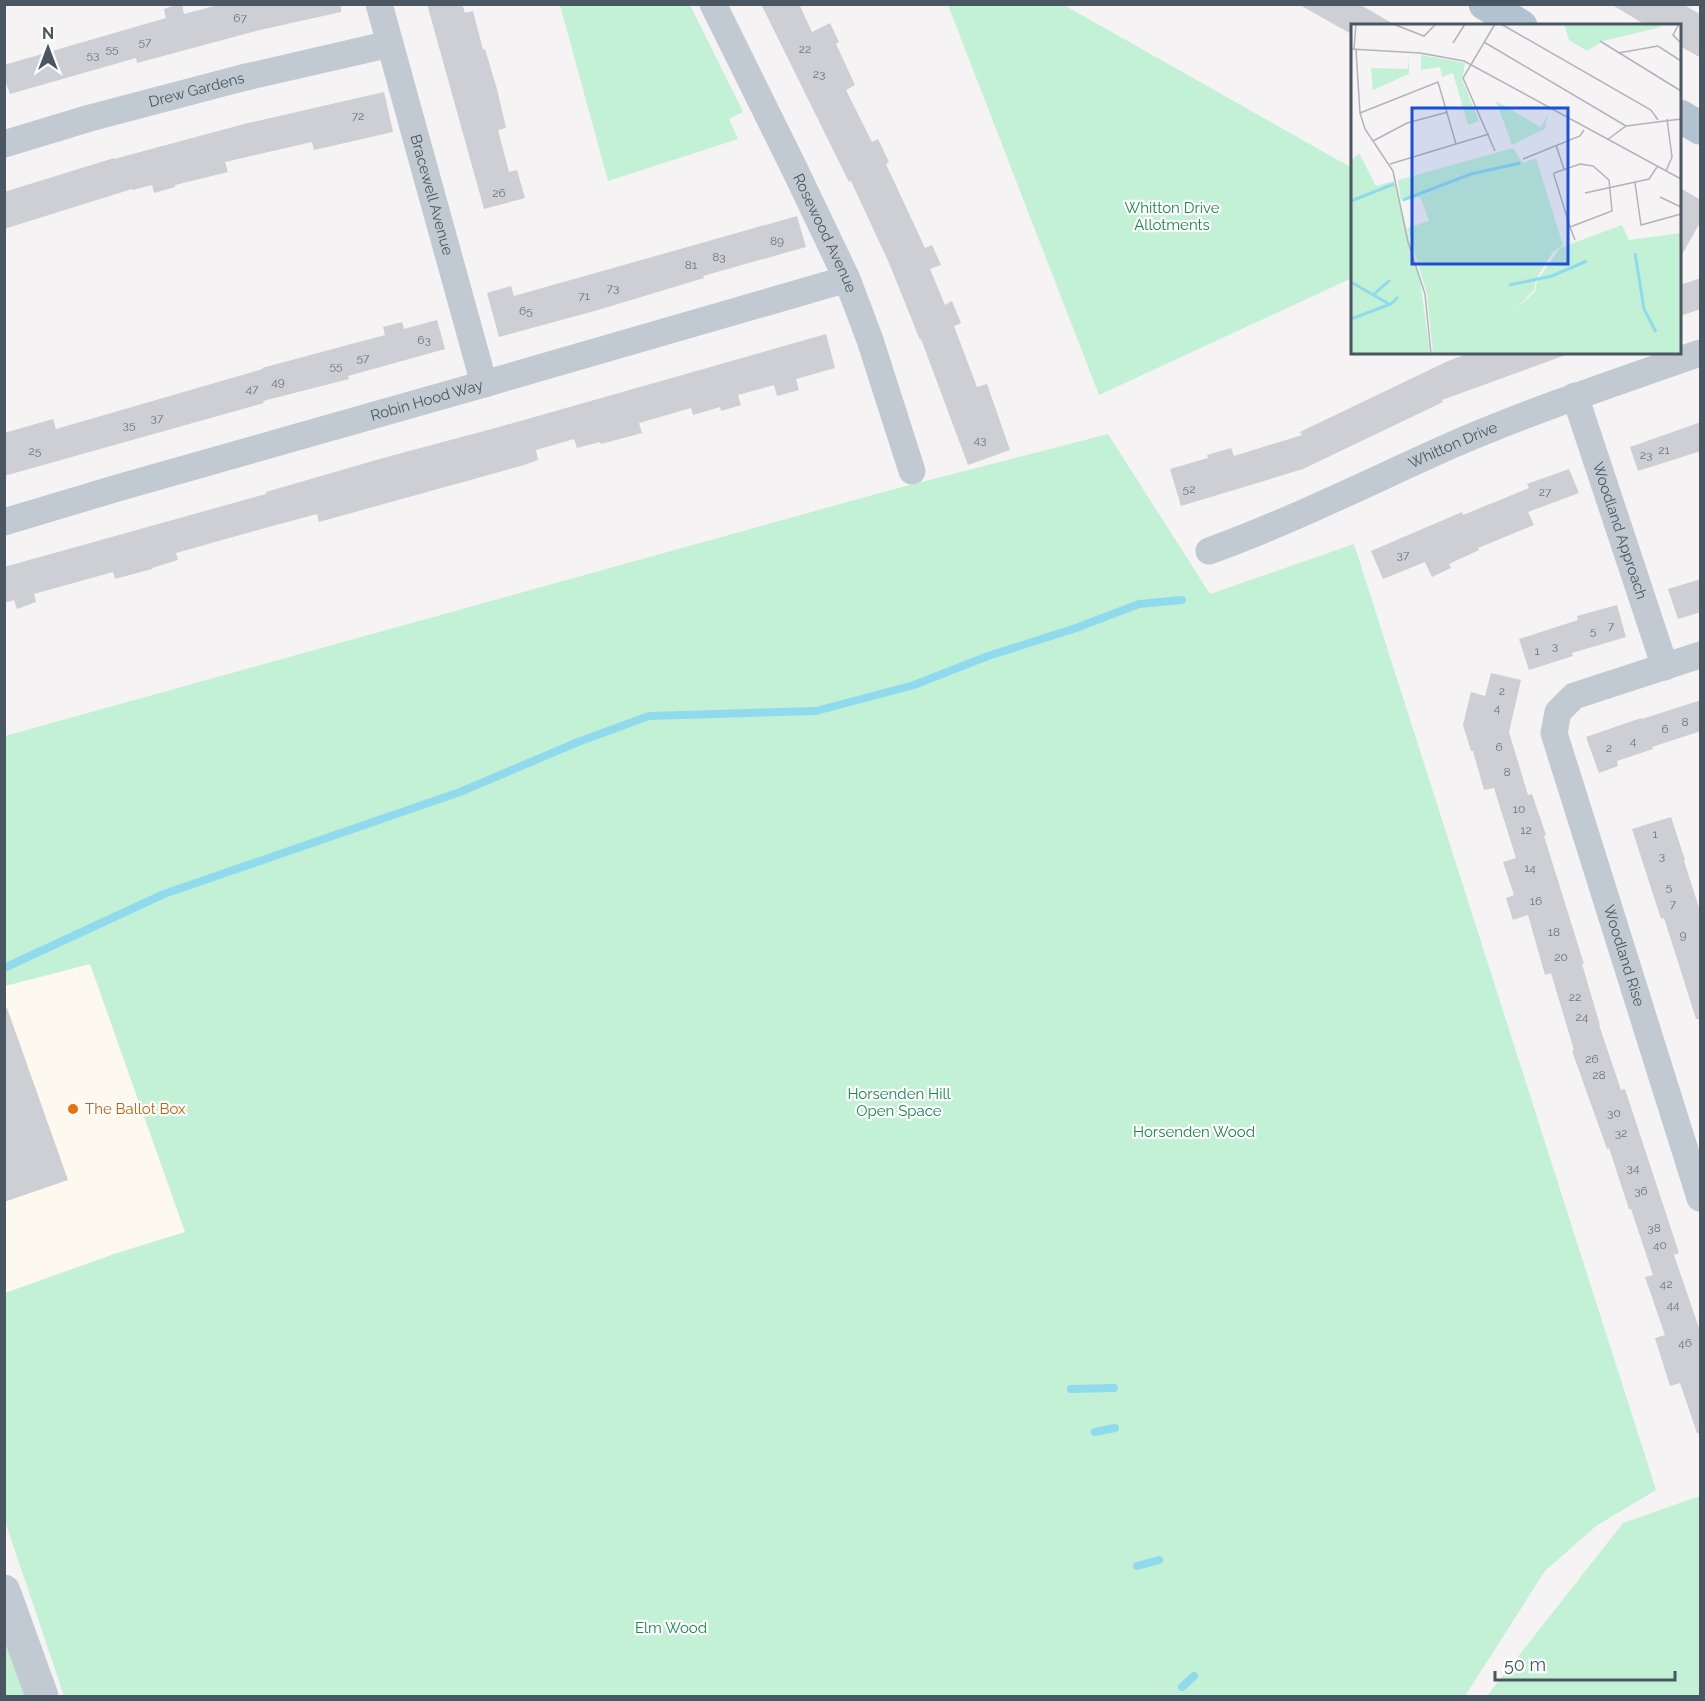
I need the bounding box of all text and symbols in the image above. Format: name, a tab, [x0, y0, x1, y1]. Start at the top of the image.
house number: 67	[233, 11, 247, 25]
north arrow	[18, 18, 78, 78]
text: N	[42, 24, 54, 43]
inset map	[1351, 24, 1681, 354]
house number: 57	[139, 35, 152, 49]
house number: 55	[105, 42, 119, 56]
house number: 22	[799, 42, 811, 56]
house number: 53	[87, 48, 99, 62]
house number: 23	[813, 67, 825, 81]
street label: Drew Gardens	[147, 69, 246, 111]
house number: 72	[352, 109, 364, 123]
street label: Bracewell Avenue	[406, 132, 457, 258]
street label: Rosewood Avenue	[789, 171, 860, 295]
house number: 26	[492, 186, 506, 200]
park label: Whitton Drive Allotments	[1125, 199, 1220, 234]
house number: 89	[770, 234, 784, 248]
house number: 83	[712, 250, 726, 264]
house number: 81	[685, 258, 697, 272]
house number: 73	[607, 281, 619, 295]
house number: 71	[578, 289, 590, 303]
house number: 65	[519, 304, 533, 318]
house number: 63	[417, 333, 431, 347]
house number: 57	[357, 351, 370, 365]
house number: 55	[329, 359, 343, 373]
house number: 49	[271, 375, 285, 389]
street label: Robin Hood Way	[368, 376, 485, 425]
house number: 47	[246, 382, 259, 396]
house number: 37	[151, 411, 164, 425]
house number: 35	[123, 418, 136, 432]
street label: Whitton Drive	[1406, 418, 1500, 472]
house number: 43	[974, 433, 986, 447]
house number: 21	[1658, 443, 1670, 457]
house number: 25	[29, 444, 42, 458]
house number: 23	[1640, 448, 1652, 462]
street label: Woodland Approach	[1589, 460, 1651, 602]
house number: 52	[1183, 482, 1195, 496]
house number: 27	[1539, 485, 1552, 499]
house number: 37	[1397, 548, 1410, 562]
house number: 7	[1608, 619, 1615, 633]
house number: 5	[1590, 624, 1597, 638]
house number: 3	[1552, 639, 1558, 653]
house number: 1	[1534, 644, 1540, 658]
house number: 2	[1499, 684, 1505, 698]
house number: 4	[1494, 701, 1501, 715]
house number: 8	[1681, 715, 1689, 729]
house number: 6	[1661, 722, 1669, 736]
house number: 4	[1630, 734, 1637, 748]
house number: 6	[1495, 740, 1503, 754]
house number: 2	[1606, 741, 1612, 755]
house number: 8	[1503, 765, 1511, 779]
house number: 10	[1513, 802, 1525, 816]
house number: 12	[1520, 823, 1532, 837]
house number: 1	[1652, 827, 1658, 841]
house number: 3	[1659, 849, 1665, 863]
house number: 14	[1524, 861, 1536, 875]
house number: 5	[1666, 880, 1673, 894]
house number: 16	[1530, 894, 1542, 908]
house number: 7	[1670, 897, 1677, 911]
street label: Woodland Rise	[1600, 903, 1648, 1009]
house number: 18	[1548, 925, 1560, 939]
house number: 9	[1679, 928, 1687, 942]
house number: 20	[1554, 950, 1568, 964]
house number: 22	[1569, 990, 1581, 1004]
house number: 24	[1576, 1010, 1589, 1024]
house number: 26	[1585, 1052, 1599, 1066]
house number: 28	[1592, 1068, 1606, 1082]
park label: Horsenden Hill Open Space	[847, 1085, 951, 1120]
place label: The Ballot Box	[85, 1100, 186, 1118]
marker: The Ballot Box	[66, 1102, 80, 1116]
house number: 30	[1607, 1106, 1621, 1120]
park label: Horsenden Wood	[1133, 1123, 1255, 1141]
house number: 32	[1615, 1126, 1627, 1140]
house number: 34	[1627, 1161, 1640, 1175]
house number: 36	[1634, 1184, 1648, 1198]
house number: 38	[1647, 1221, 1661, 1235]
house number: 40	[1653, 1238, 1667, 1252]
house number: 42	[1660, 1277, 1672, 1291]
house number: 44	[1666, 1298, 1680, 1312]
house number: 46	[1678, 1336, 1692, 1350]
park label: Elm Wood	[635, 1619, 707, 1637]
scale bar	[1495, 1644, 1675, 1682]
text: 50 m	[1504, 1654, 1546, 1675]

